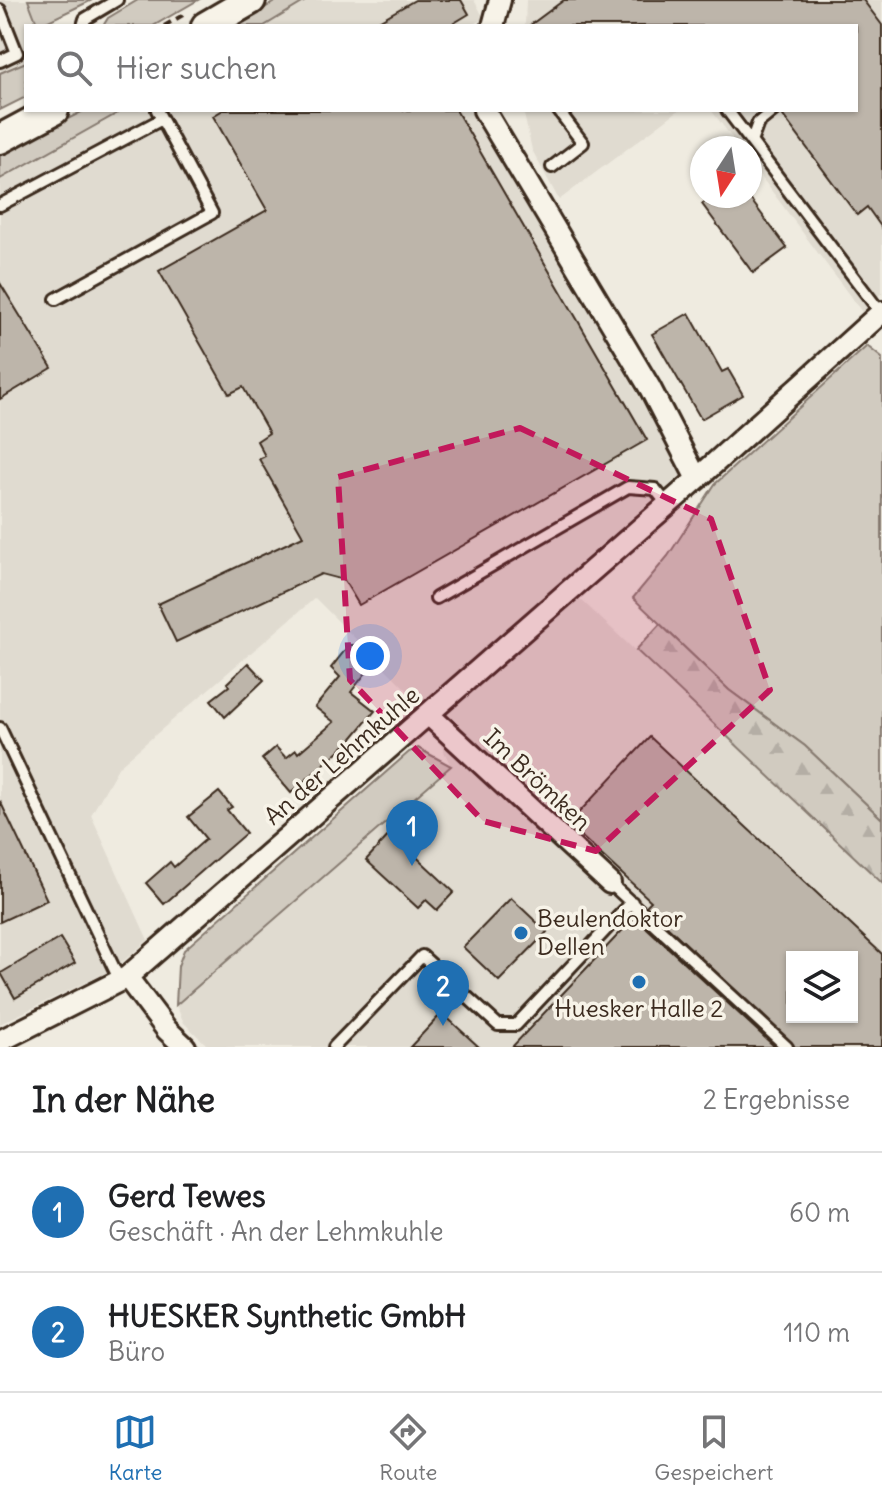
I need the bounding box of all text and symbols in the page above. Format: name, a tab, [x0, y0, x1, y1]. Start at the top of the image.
search box	[24, 24, 858, 112]
icon: search	[52, 46, 96, 90]
text: Hier suchen	[116, 49, 277, 87]
north arrow	[690, 136, 762, 208]
your location	[350, 636, 390, 676]
street label: An der Lehmkuhle	[258, 680, 425, 831]
street label: Im Brömken	[478, 722, 598, 837]
pin: 1	[386, 800, 438, 866]
place label: Beulendoktor Dellen	[537, 903, 683, 961]
marker: Beulendoktor Dellen	[512, 924, 530, 942]
map controls	[786, 951, 858, 1023]
button: layers	[786, 951, 858, 1023]
pin: 2	[417, 960, 469, 1026]
marker: Huesker Halle 2	[630, 973, 648, 991]
place label: Huesker Halle 2	[555, 993, 723, 1023]
text: In der Nähe	[32, 1078, 215, 1121]
text: 2 Ergebnisse	[703, 1083, 850, 1116]
text: Gerd Tewes	[108, 1177, 266, 1215]
text: 1	[53, 1196, 63, 1229]
text: 60 m	[789, 1196, 850, 1229]
text: Geschäft · An der Lehmkuhle	[108, 1215, 443, 1248]
text: HUESKER Synthetic GmbH	[108, 1297, 466, 1335]
text: 2	[51, 1316, 65, 1349]
text: 110 m	[783, 1316, 850, 1349]
text: Büro	[108, 1335, 165, 1368]
tab: Karte	[108, 1410, 162, 1486]
tab: Route	[379, 1410, 437, 1486]
tab: Gespeichert	[654, 1410, 774, 1486]

